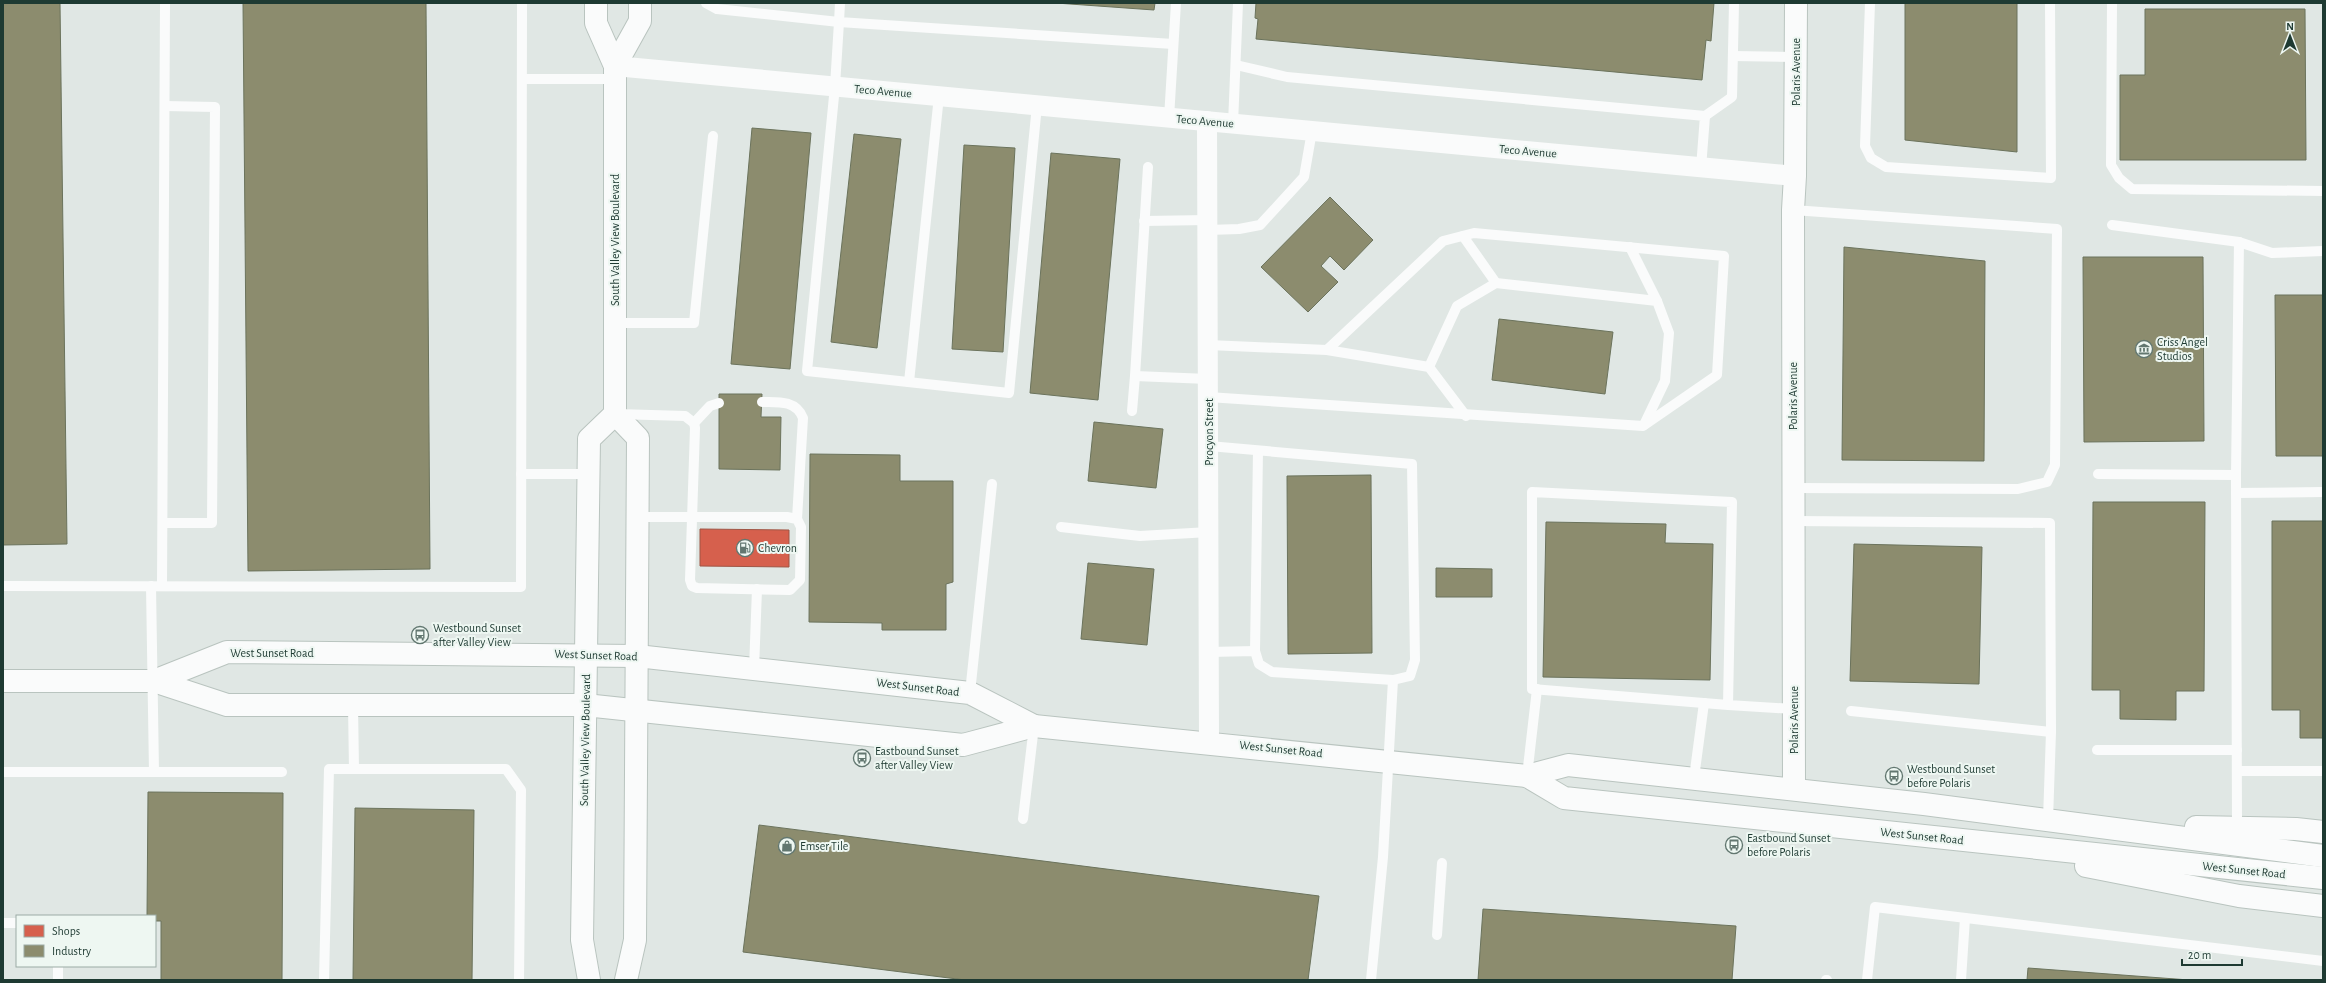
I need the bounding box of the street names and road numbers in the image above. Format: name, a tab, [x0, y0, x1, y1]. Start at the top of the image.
street label: Polaris Avenue	[1790, 38, 1802, 106]
street label: Teco Avenue	[854, 82, 912, 100]
street label: Teco Avenue	[1176, 112, 1234, 130]
street label: Teco Avenue	[1499, 142, 1557, 160]
street label: South Valley View Boulevard	[609, 174, 622, 306]
street label: Polaris Avenue	[1787, 362, 1799, 430]
street label: Procyon Street	[1203, 398, 1216, 466]
street label: West Sunset Road	[230, 647, 314, 659]
street label: West Sunset Road	[554, 648, 638, 662]
street label: South Valley View Boulevard	[578, 674, 593, 806]
street label: West Sunset Road	[876, 676, 960, 698]
street label: Polaris Avenue	[1788, 686, 1800, 754]
street label: West Sunset Road	[1239, 739, 1323, 759]
street label: West Sunset Road	[1880, 826, 1964, 846]
street label: West Sunset Road	[2202, 860, 2286, 880]

